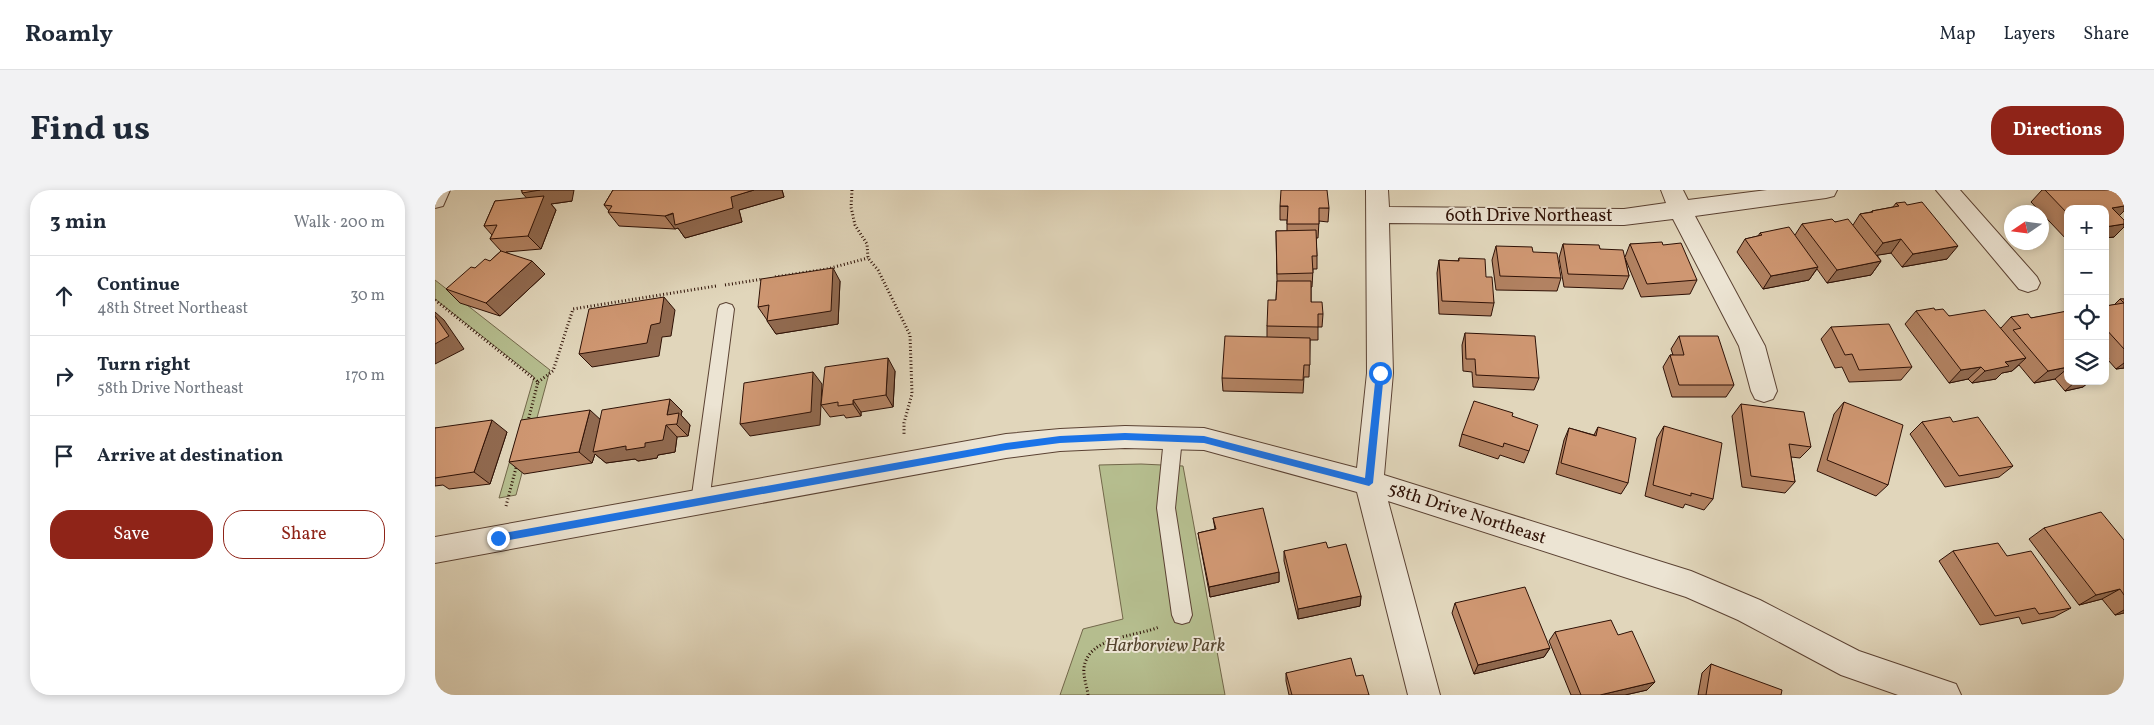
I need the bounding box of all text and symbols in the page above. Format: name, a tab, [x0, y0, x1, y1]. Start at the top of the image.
text: Roamly	[25, 18, 113, 52]
text: Map	[1939, 22, 1975, 47]
text: Layers	[2003, 22, 2055, 47]
text: Share	[2083, 22, 2129, 47]
text: Find us	[30, 106, 150, 154]
button: Directions	[1991, 106, 2124, 155]
street label: 60th Drive Northeast	[1445, 204, 1613, 229]
north arrow	[2004, 205, 2049, 250]
map controls	[2064, 205, 2109, 385]
button: +	[2064, 205, 2109, 250]
text: 3 min	[50, 208, 106, 237]
text: Walk · 200 m	[294, 212, 385, 234]
button: −	[2064, 250, 2109, 295]
text: Continue	[97, 272, 180, 298]
icon: ahead	[50, 282, 78, 310]
text: 30 m	[350, 285, 385, 307]
button: locate	[2064, 295, 2109, 340]
text: 48th Street Northeast	[97, 298, 248, 320]
button: layers	[2064, 340, 2109, 385]
text: Turn right	[97, 352, 190, 378]
icon: right	[50, 362, 78, 390]
route start	[1369, 362, 1392, 385]
text: 170 m	[345, 365, 385, 387]
text: 58th Drive Northeast	[97, 378, 244, 400]
icon: arrive	[50, 442, 78, 470]
text: Arrive at destination	[97, 443, 283, 469]
street label: 58th Drive Northeast	[1385, 477, 1549, 551]
button: Save	[50, 510, 213, 559]
button: Share	[223, 510, 385, 559]
route end	[487, 527, 510, 550]
park label: Harborview Park	[1105, 634, 1225, 659]

